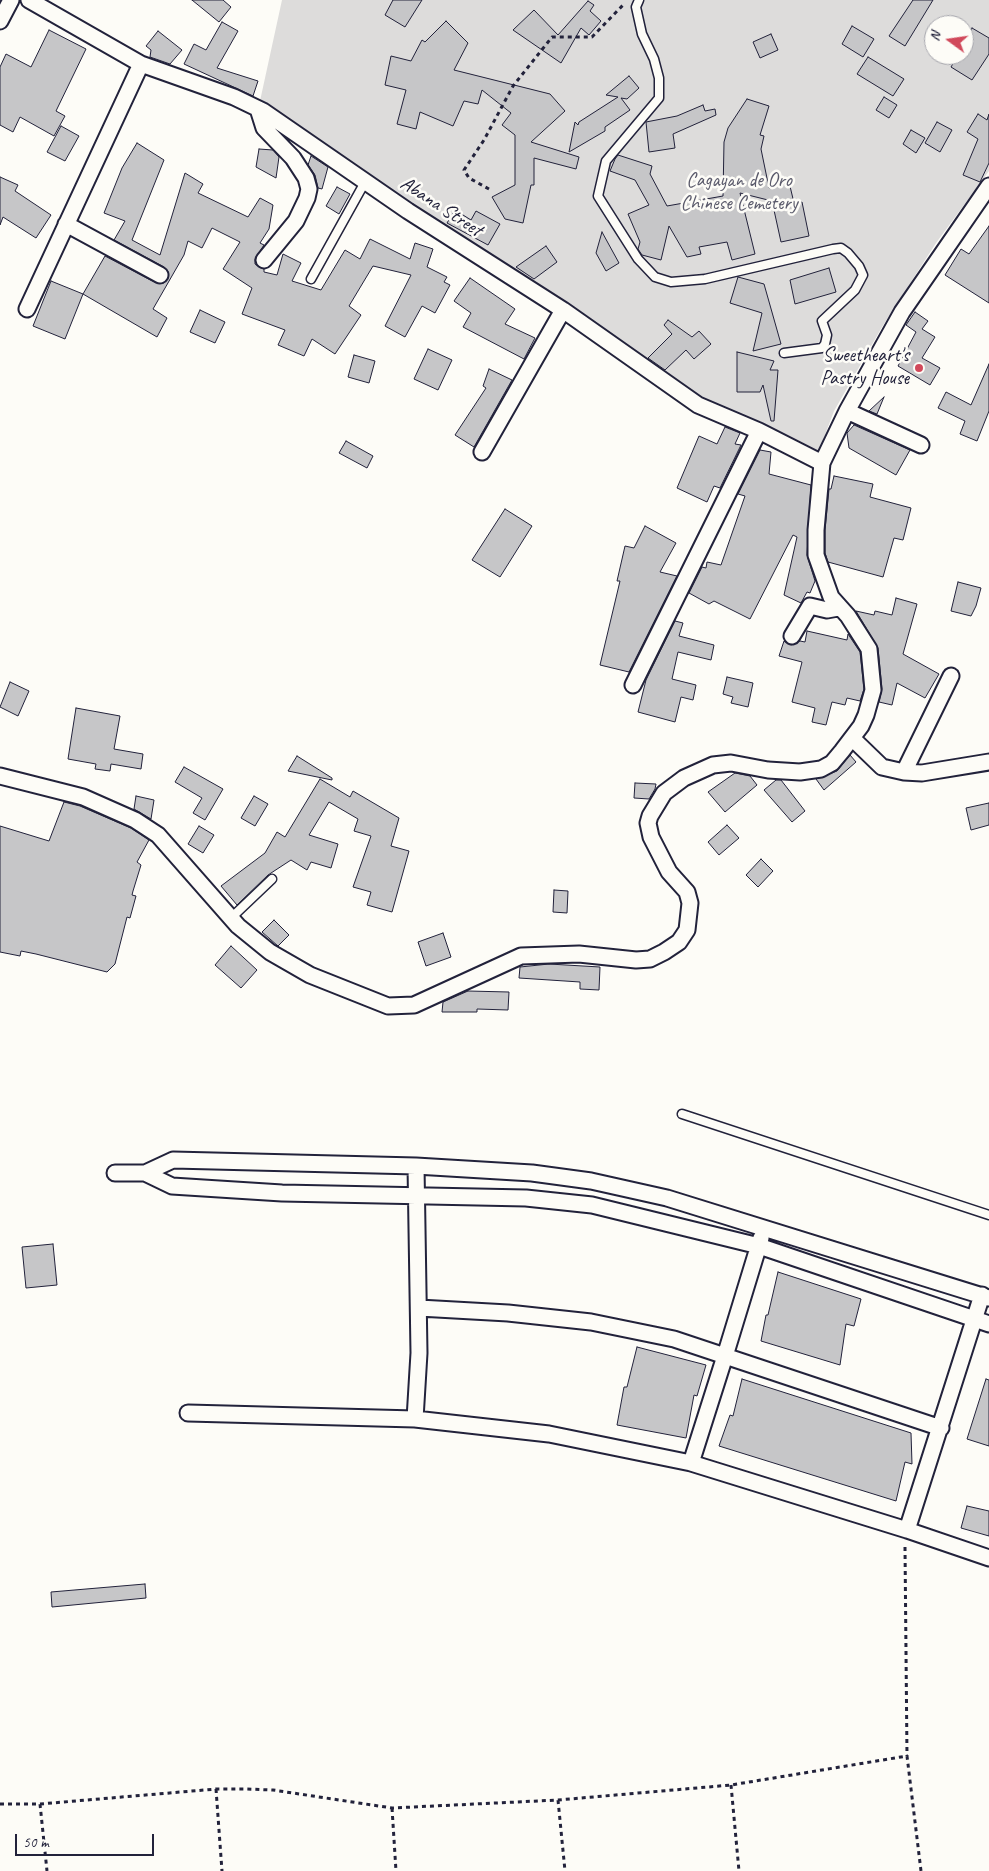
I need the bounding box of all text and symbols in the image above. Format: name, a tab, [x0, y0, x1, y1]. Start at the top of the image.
north arrow	[924, 15, 974, 65]
text: N	[926, 30, 944, 43]
park label: Cagayan de Oro Chinese Cemetery	[681, 169, 797, 216]
street label: Abana Street	[396, 172, 486, 242]
place label: Sweetheart's Pastry House	[820, 344, 909, 391]
marker: Sweetheart's Pastry House	[913, 362, 925, 374]
scale bar	[18, 1824, 156, 1856]
text: 50 m	[23, 1833, 49, 1852]

